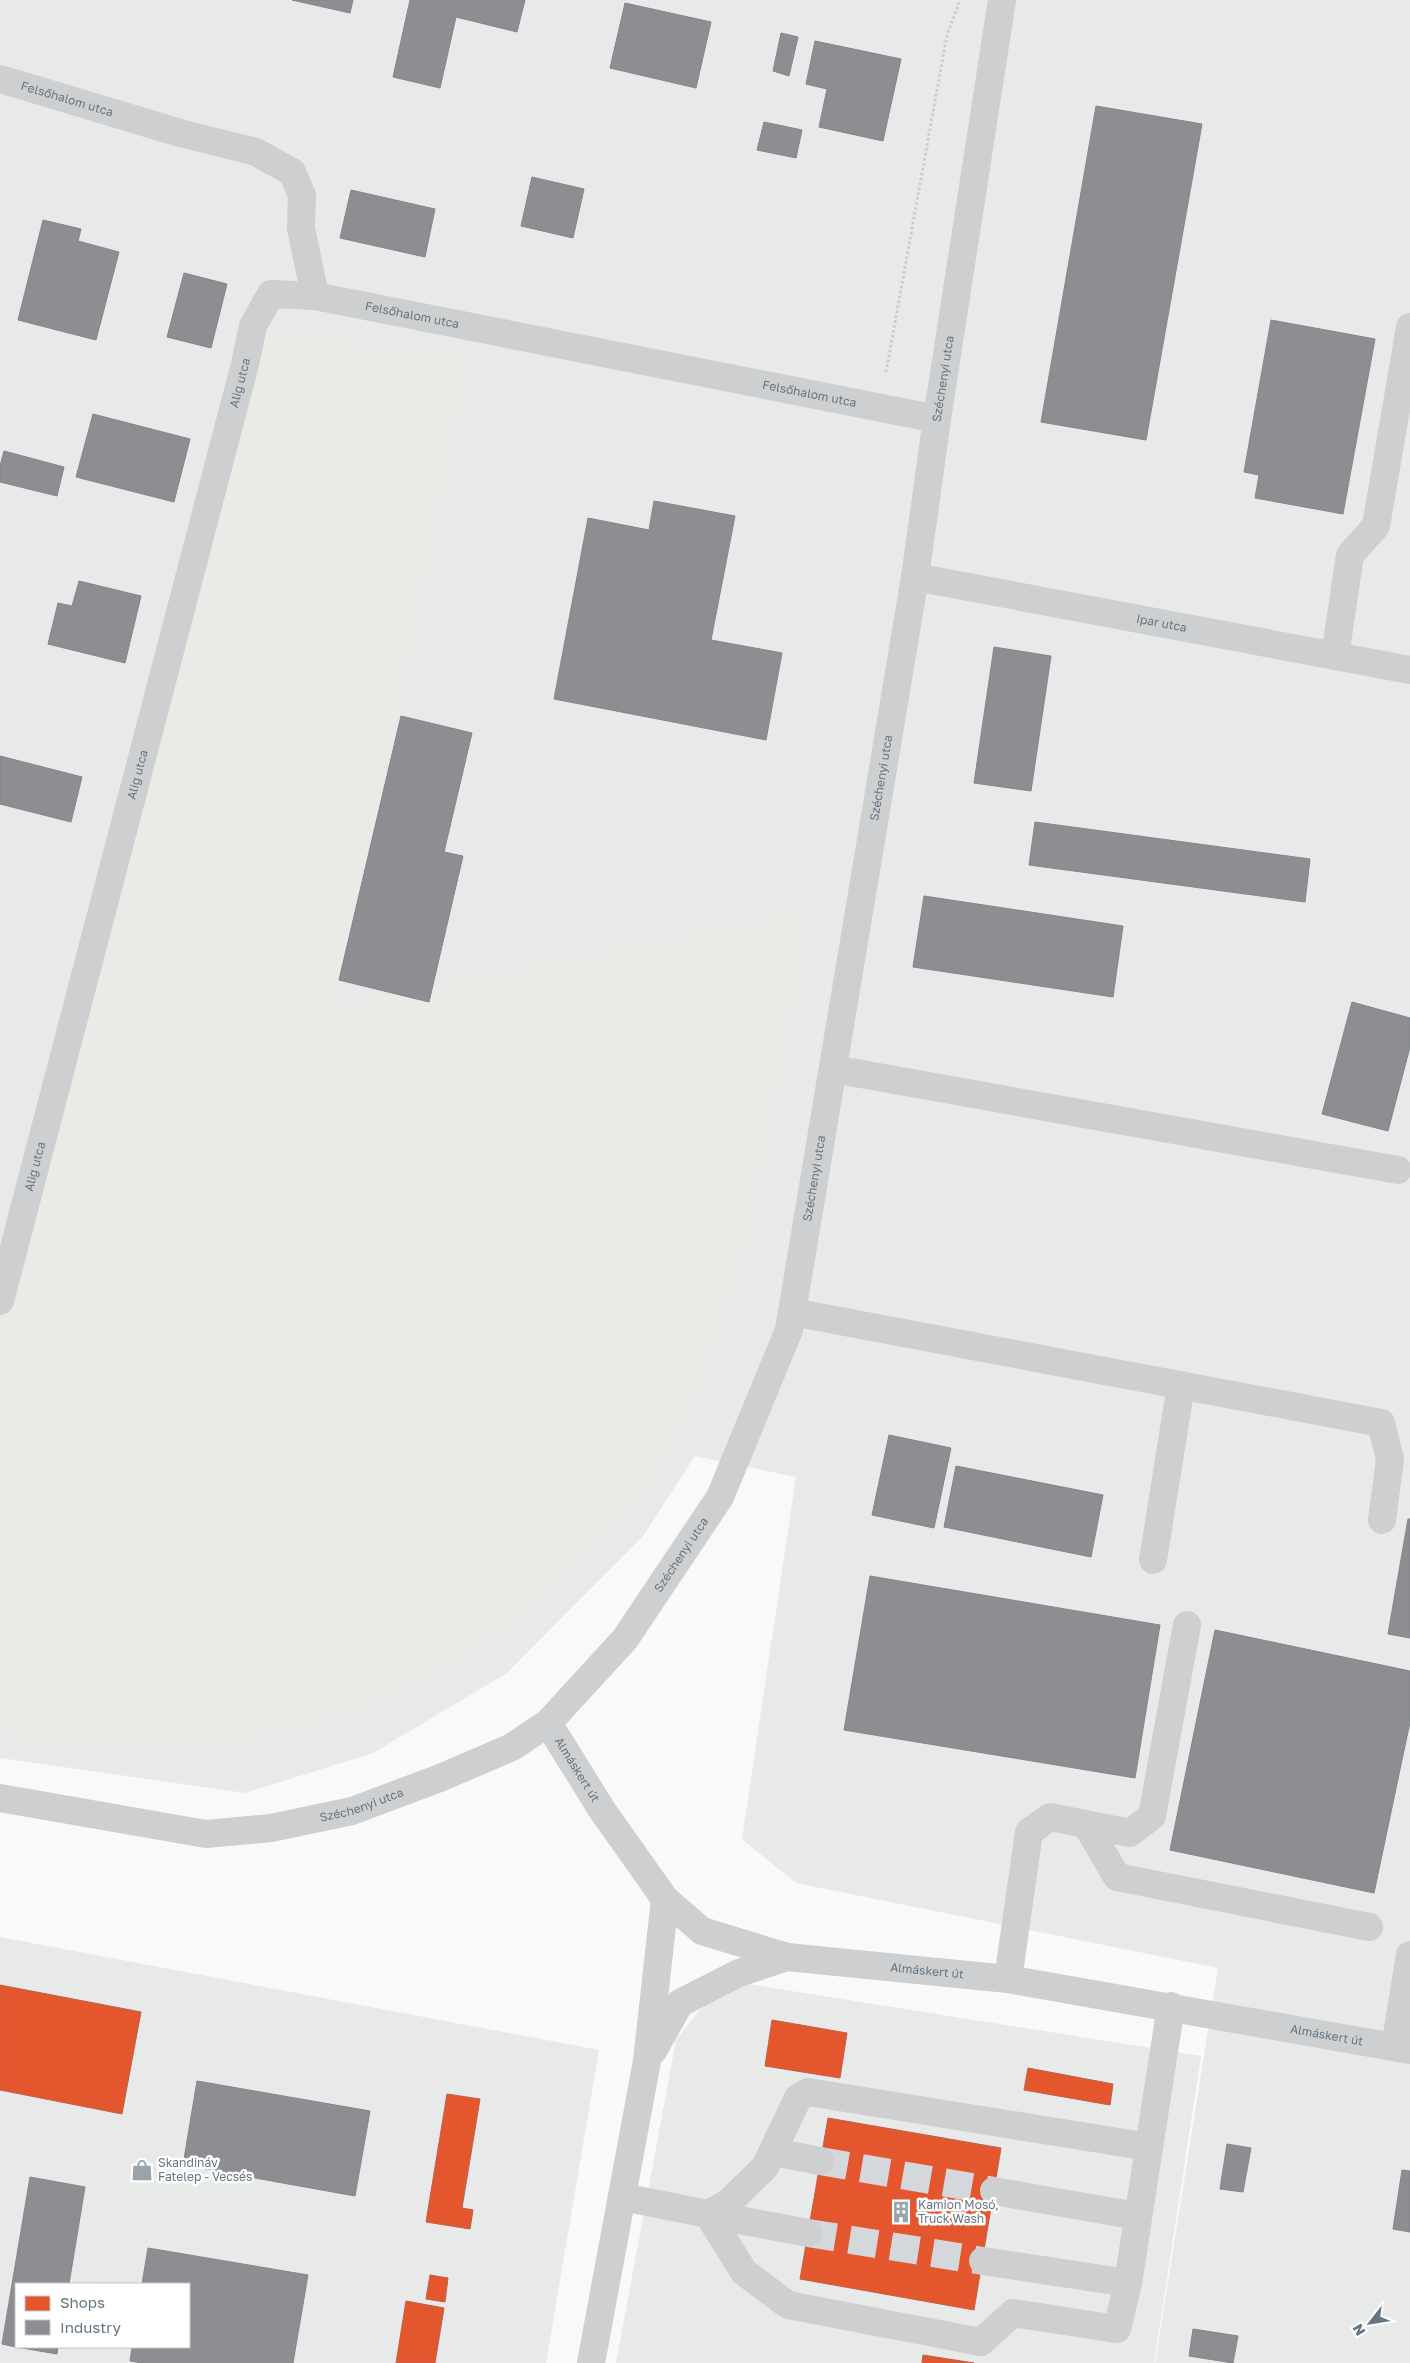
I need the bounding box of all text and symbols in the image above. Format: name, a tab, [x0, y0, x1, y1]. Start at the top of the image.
street label: Felsőhalom utca	[19, 78, 115, 120]
street label: Felsőhalom utca	[364, 298, 461, 331]
street label: Széchenyi utca	[929, 335, 957, 423]
street label: Alig utca	[226, 357, 253, 409]
street label: Felsőhalom utca	[761, 377, 858, 410]
street label: Ipar utca	[1135, 611, 1188, 635]
street label: Széchenyi utca	[866, 734, 895, 822]
street label: Alig utca	[123, 748, 151, 801]
street label: Széchenyi utca	[799, 1134, 828, 1223]
street label: Alig utca	[21, 1140, 48, 1193]
street label: Széchenyi utca	[650, 1514, 711, 1595]
street label: Almáskert út	[552, 1734, 603, 1805]
street label: Széchenyi utca	[318, 1784, 405, 1825]
street label: Almáskert út	[890, 1959, 965, 1982]
street label: Almáskert út	[1289, 2021, 1365, 2049]
place label: Skandináv Fatelep - Vecsés	[158, 2155, 252, 2184]
shop icon: Skandináv Fatelep - Vecsés	[129, 2157, 155, 2183]
place label: Kamion Mosó, Truck Wash	[918, 2197, 999, 2226]
building icon: Kamion Mosó, Truck Wash	[888, 2199, 914, 2225]
legend	[15, 2283, 190, 2348]
text: Shops	[60, 2293, 105, 2311]
north arrow	[1345, 2298, 1395, 2348]
text: Industry	[60, 2318, 121, 2336]
text: N	[1348, 2321, 1368, 2339]

